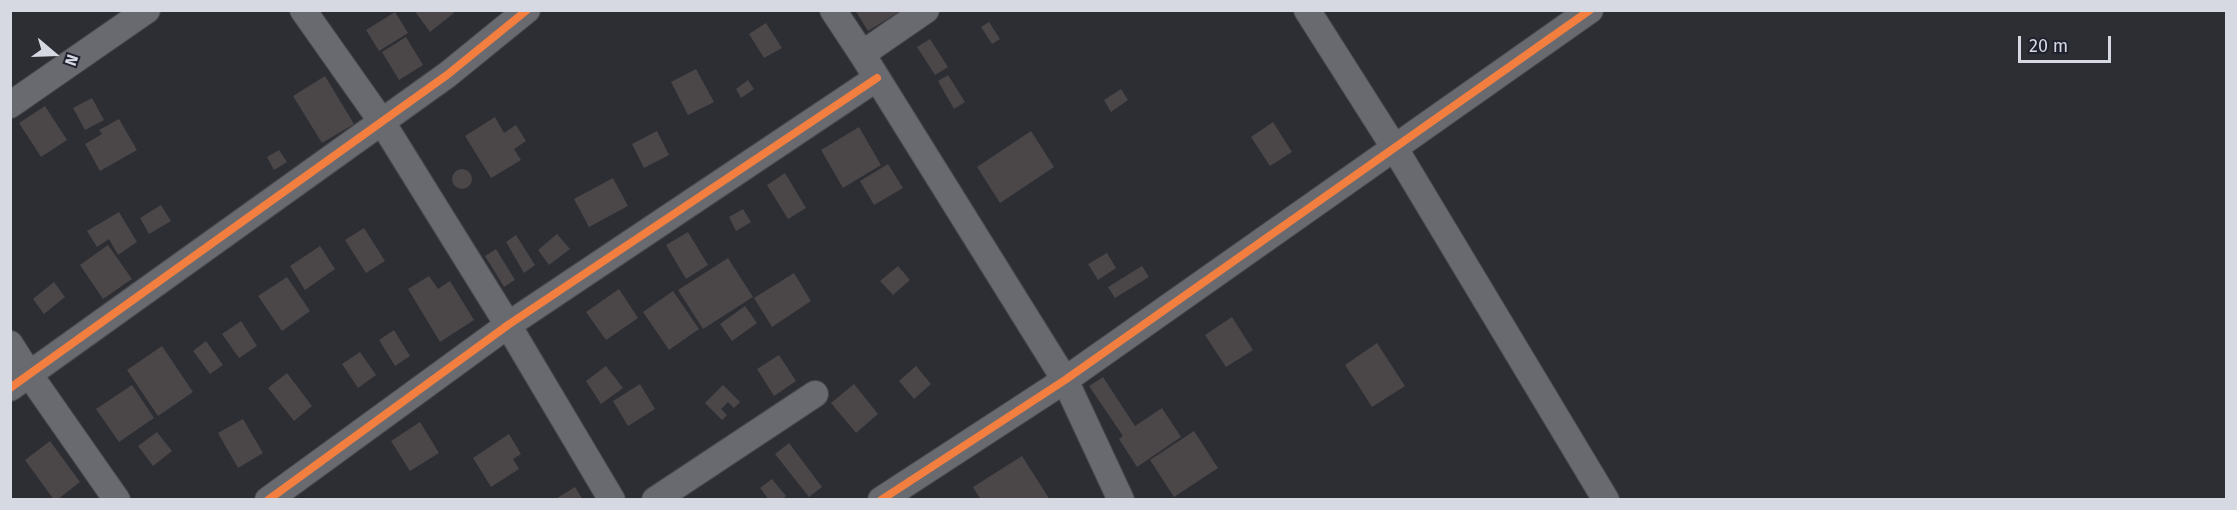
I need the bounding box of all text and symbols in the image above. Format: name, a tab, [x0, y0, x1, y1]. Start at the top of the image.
north arrow	[24, 24, 84, 84]
scale bar	[2021, 24, 2114, 62]
text: 20 m	[2029, 35, 2068, 57]
text: N	[61, 52, 82, 68]

